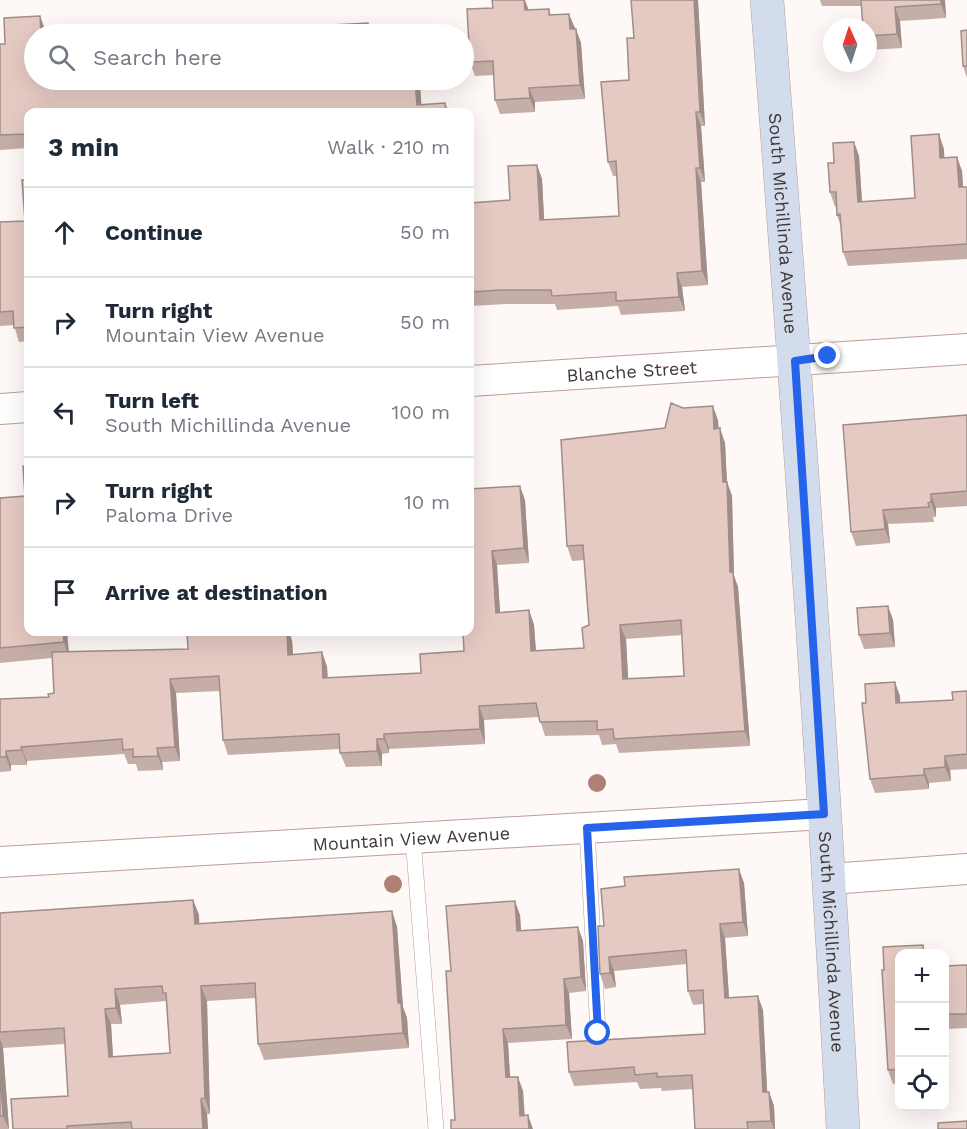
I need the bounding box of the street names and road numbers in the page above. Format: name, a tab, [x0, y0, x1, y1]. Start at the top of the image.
street label: South Michillinda Avenue	[765, 112, 803, 335]
street label: Blanche Street	[566, 356, 698, 385]
street label: Mountain View Avenue	[312, 822, 511, 854]
street label: South Michillinda Avenue	[815, 830, 849, 1053]

